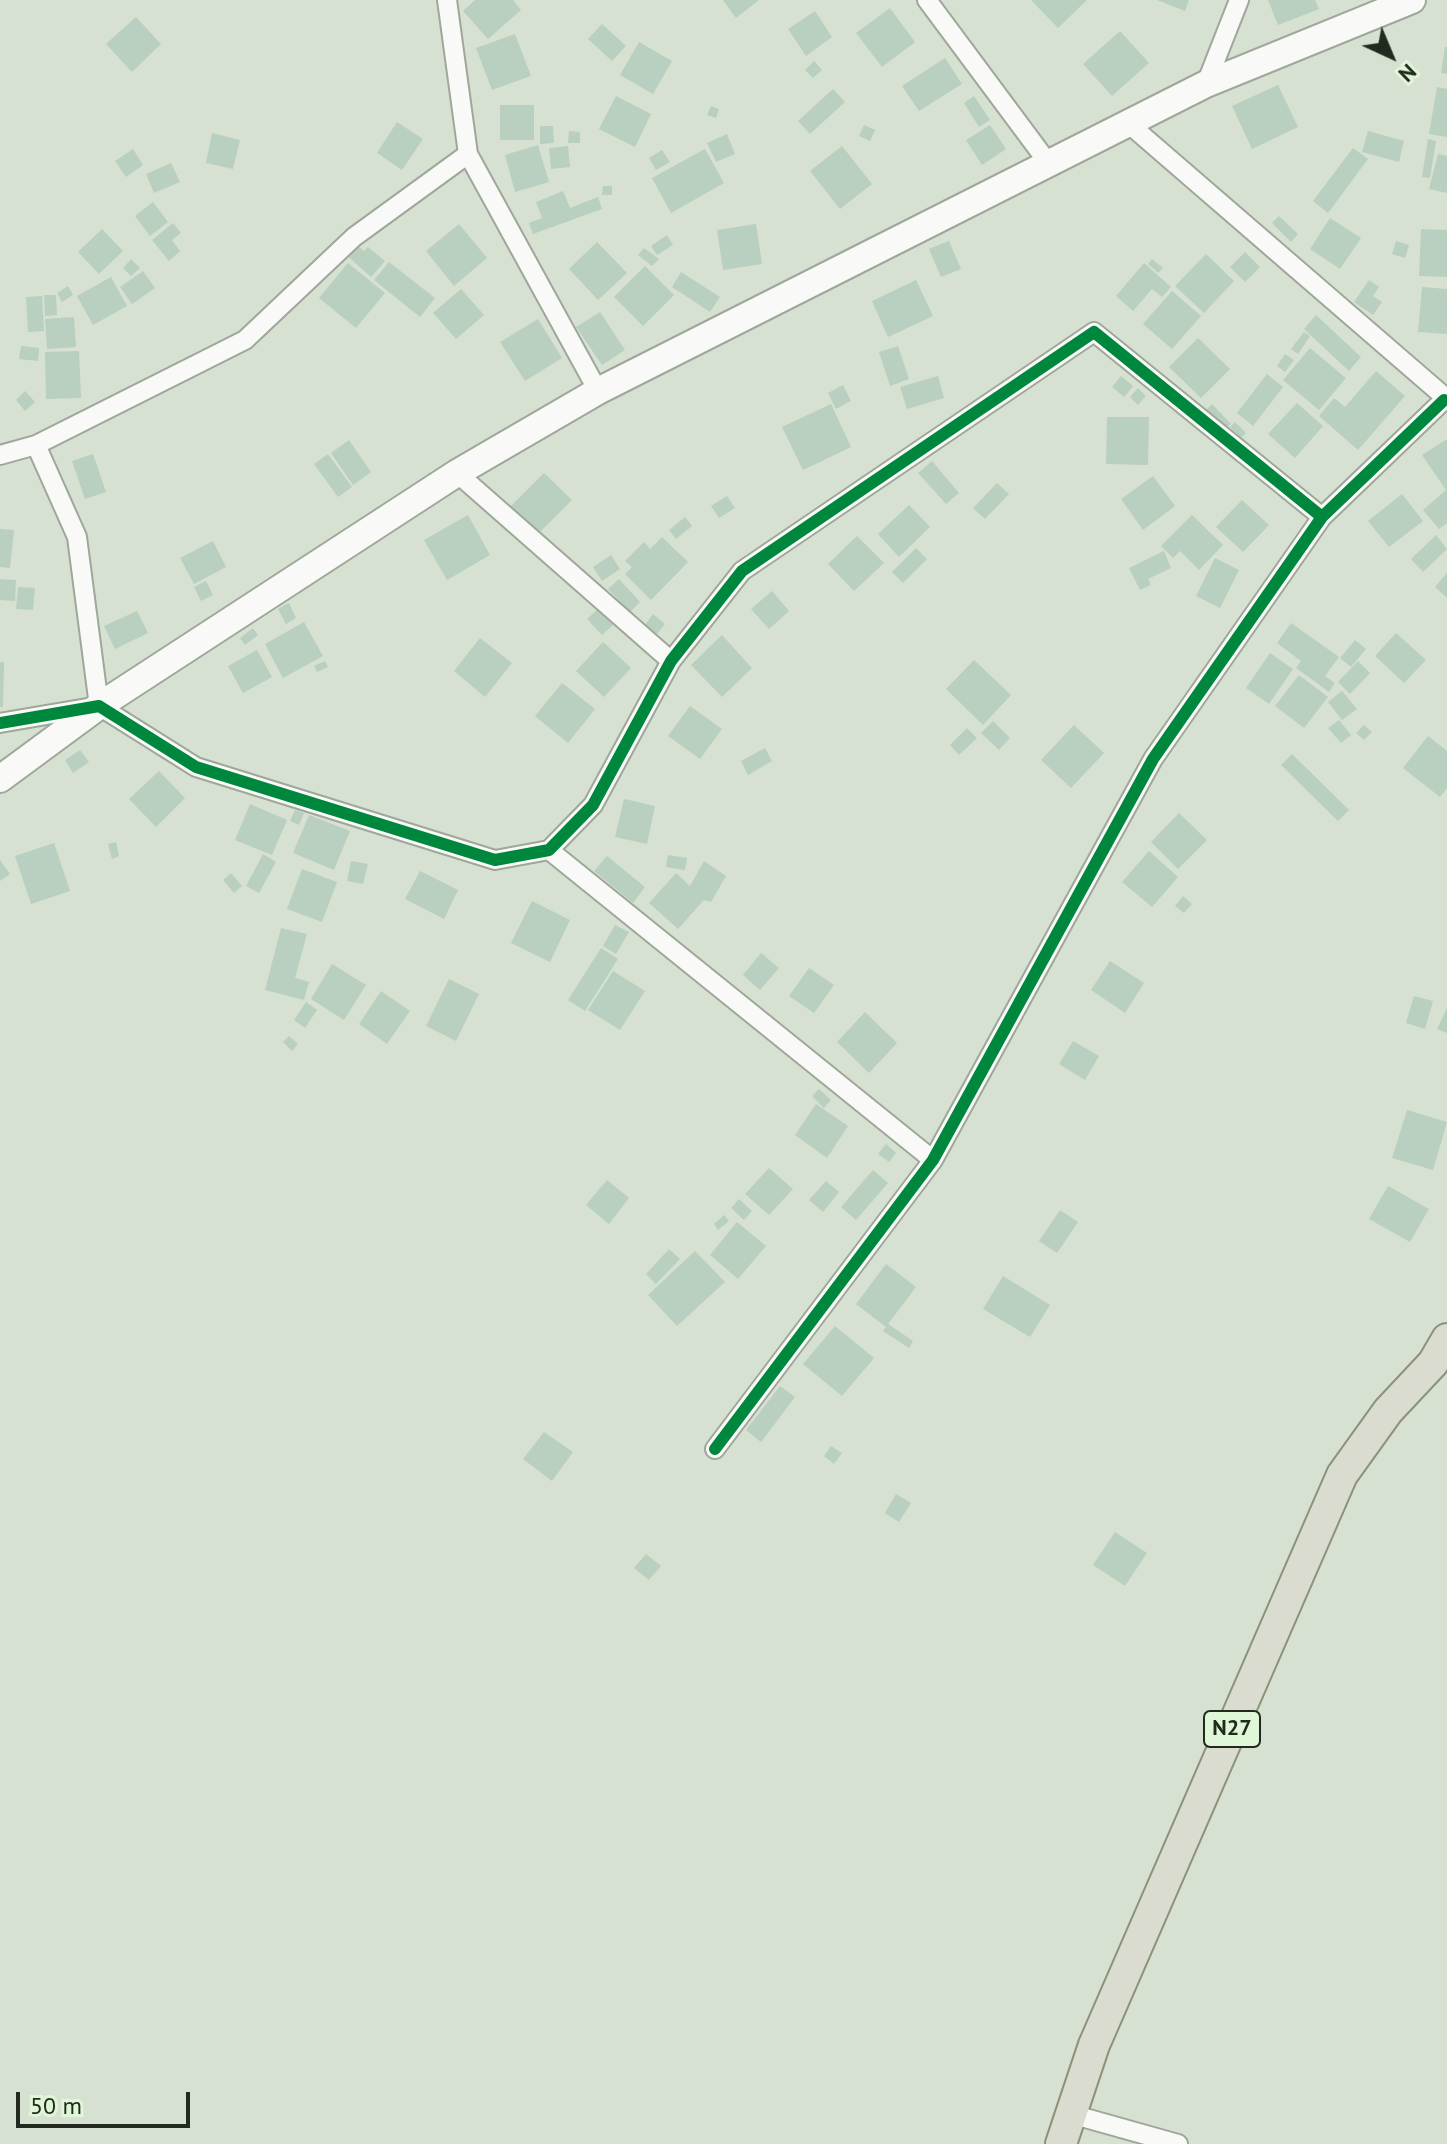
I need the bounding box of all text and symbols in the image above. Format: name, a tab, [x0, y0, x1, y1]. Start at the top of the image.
north arrow	[1351, 16, 1431, 96]
text: N	[1393, 58, 1423, 88]
road number: N27	[1204, 1711, 1260, 1747]
scale bar	[20, 2076, 194, 2126]
text: 50 m	[30, 2090, 82, 2121]

